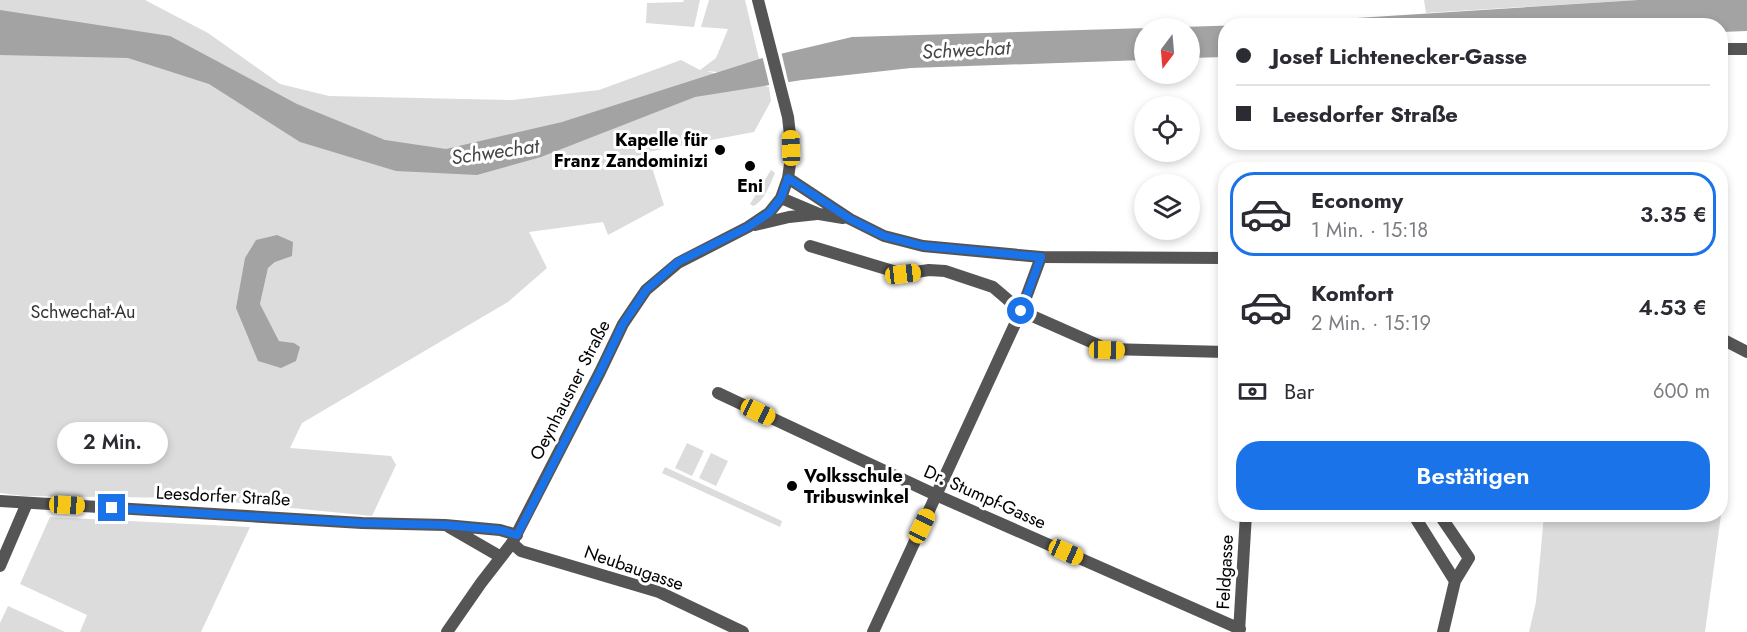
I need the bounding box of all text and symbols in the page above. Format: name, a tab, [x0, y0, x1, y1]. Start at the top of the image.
north arrow	[1134, 18, 1200, 84]
map controls	[1134, 18, 1200, 240]
water label: Schwechat	[921, 33, 1012, 67]
text: Josef Lichtenecker-Gasse	[1272, 40, 1527, 72]
button: locate	[1134, 96, 1200, 162]
text: Leesdorfer Straße	[1272, 98, 1458, 130]
place label: Kapelle für Franz Zandominizi	[554, 127, 709, 174]
car	[781, 130, 801, 166]
water label: Schwechat	[449, 131, 542, 172]
marker: Kapelle für Franz Zandominizi	[713, 143, 727, 157]
marker: Eni	[743, 159, 757, 173]
place label: Eni	[737, 173, 763, 199]
button: layers	[1134, 174, 1200, 240]
text: Economy	[1311, 184, 1403, 216]
icon: car	[1239, 187, 1293, 241]
text: 3.35 €	[1640, 198, 1707, 230]
text: 1 Min. · 15:18	[1311, 216, 1428, 245]
car	[884, 263, 922, 285]
text: Komfort	[1311, 277, 1393, 309]
icon: car	[1239, 280, 1293, 334]
text: 4.53 €	[1638, 291, 1707, 323]
route start	[1007, 297, 1034, 324]
park label: Schwechat-Au	[31, 299, 135, 325]
text: 2 Min. · 15:19	[1311, 309, 1431, 338]
street label: Oeynhausner Straße	[523, 315, 617, 465]
car	[1089, 341, 1125, 359]
icon: cash	[1236, 375, 1269, 408]
text: Bar	[1284, 375, 1314, 407]
text: 600 m	[1653, 377, 1710, 406]
car	[738, 396, 778, 428]
callout: 2 Min.	[57, 421, 168, 463]
text: 2 Min.	[83, 428, 142, 457]
button: Bestätigen	[1236, 441, 1710, 510]
street label: Dr. Stumpf-Gasse	[920, 458, 1050, 536]
place label: Volksschule Tribuswinkel	[803, 463, 909, 510]
street label: Leesdorfer Straße	[155, 479, 291, 513]
marker: Volksschule Tribuswinkel	[785, 479, 799, 493]
route end	[98, 494, 125, 521]
car	[49, 495, 85, 515]
car	[906, 506, 938, 546]
street label: Feldgasse	[1210, 534, 1240, 610]
car	[1046, 536, 1086, 568]
street label: Neubaugasse	[581, 539, 687, 597]

